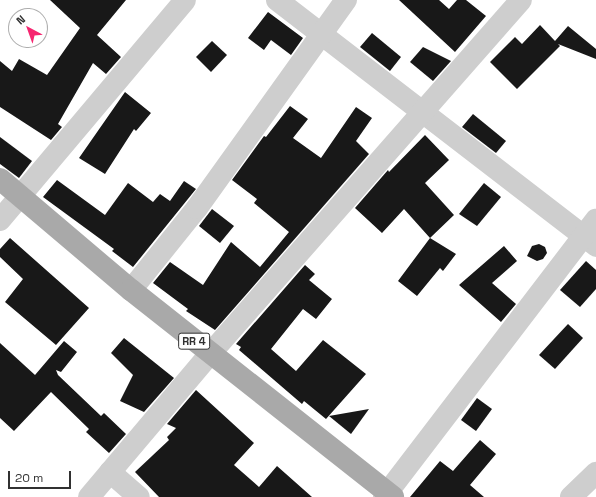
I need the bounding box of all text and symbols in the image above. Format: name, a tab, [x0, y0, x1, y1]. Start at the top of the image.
north arrow	[8, 8, 48, 48]
text: N	[13, 12, 28, 27]
road number: RR 4	[178, 332, 210, 350]
scale bar	[10, 463, 73, 489]
text: 20 m	[15, 470, 43, 486]

